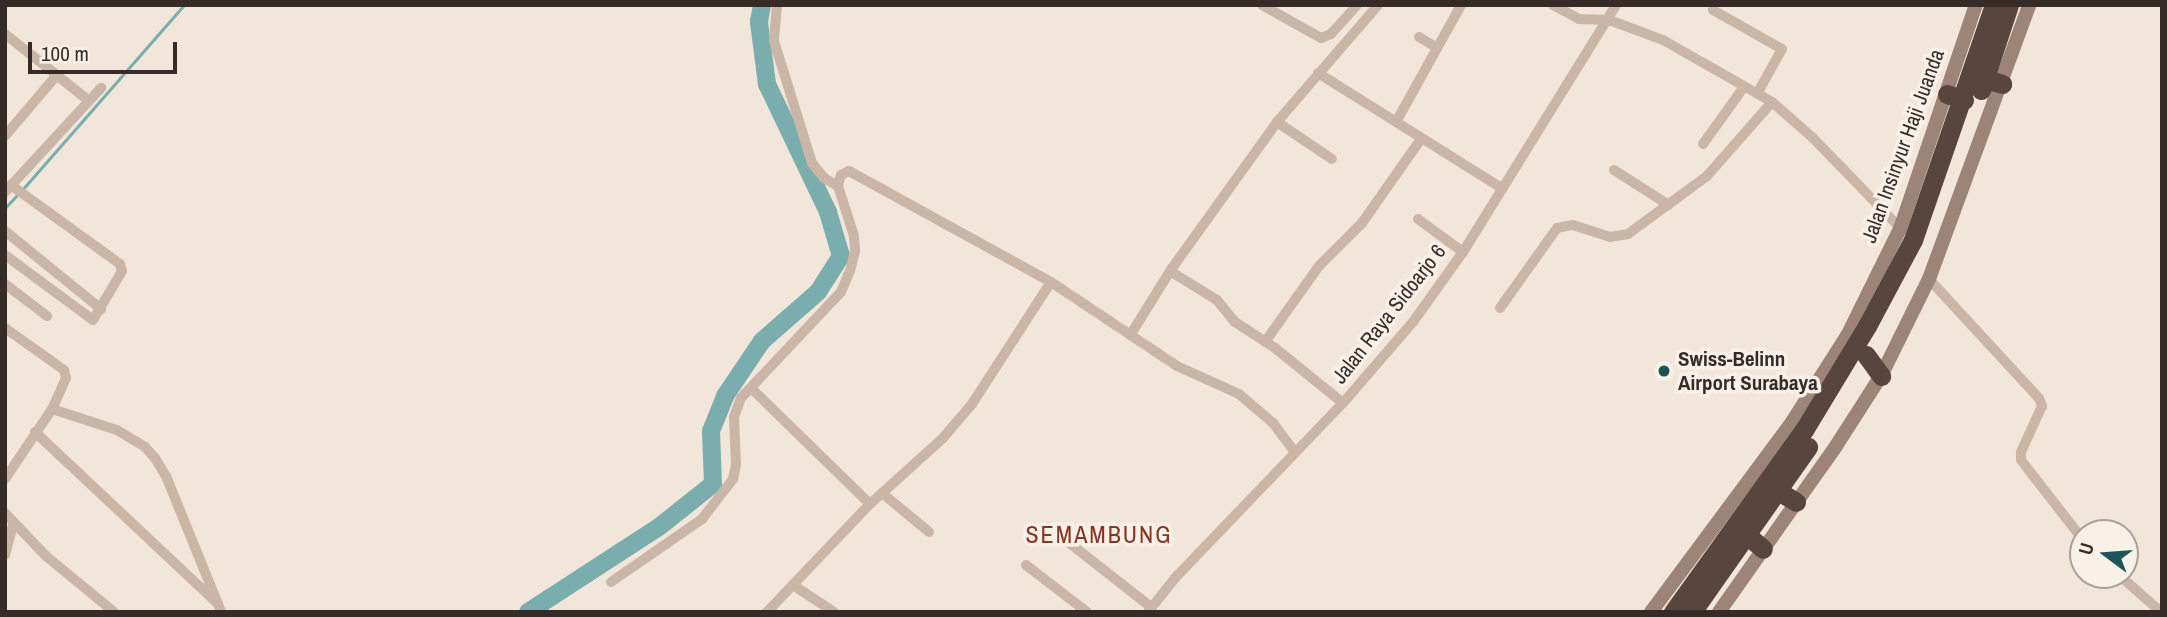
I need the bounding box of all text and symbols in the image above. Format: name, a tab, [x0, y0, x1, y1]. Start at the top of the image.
scale bar	[32, 28, 180, 72]
text: 100 m	[41, 39, 89, 68]
street label: Jalan Insinyur Haji Juanda	[1856, 46, 1950, 246]
street label: Jalan Raya Sidoarjo 6	[1327, 239, 1451, 389]
place label: Swiss-Belinn Airport Surabaya	[1678, 346, 1818, 396]
marker: Swiss-Belinn Airport Surabaya	[1656, 363, 1672, 379]
north arrow	[2069, 519, 2139, 589]
district label: SEMAMBUNG	[1027, 521, 1171, 549]
text: U	[2072, 540, 2100, 558]

